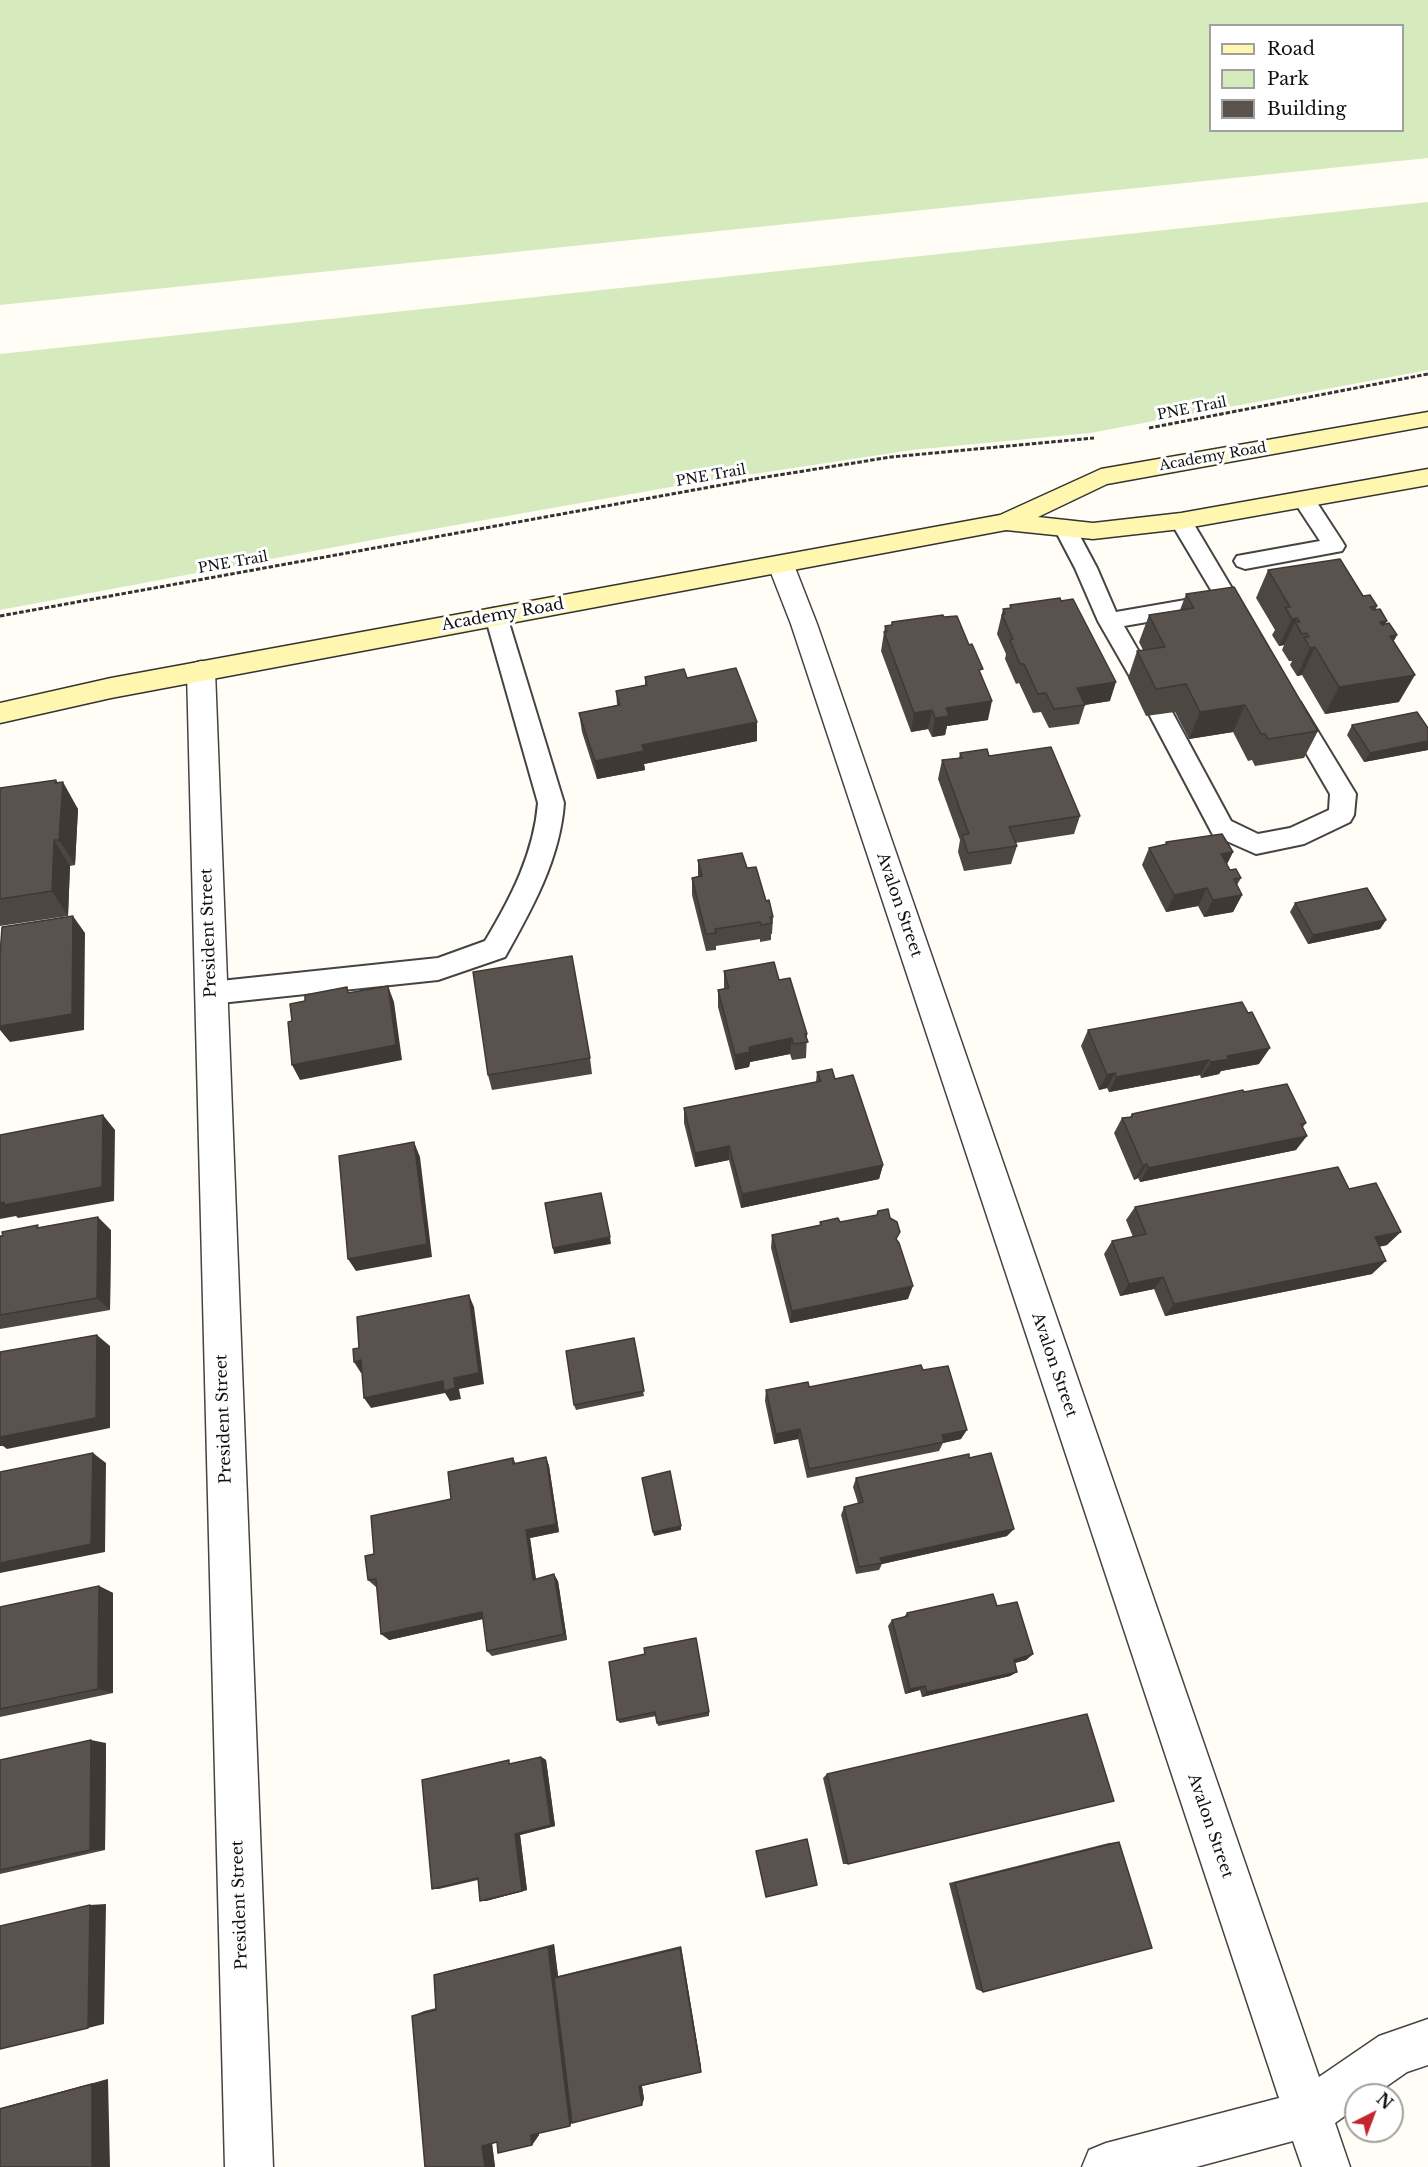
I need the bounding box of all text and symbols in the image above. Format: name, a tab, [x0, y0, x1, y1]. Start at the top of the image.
legend	[1209, 24, 1404, 132]
text: Road	[1267, 38, 1315, 60]
text: Park	[1267, 68, 1309, 90]
text: Building	[1267, 98, 1346, 120]
street label: PNE Trail	[1156, 394, 1228, 424]
street label: Academy Road	[1158, 439, 1268, 475]
street label: PNE Trail	[675, 462, 747, 490]
street label: PNE Trail	[197, 549, 269, 577]
street label: Academy Road	[440, 595, 566, 635]
street label: Avalon Street	[872, 850, 926, 960]
street label: President Street	[197, 868, 221, 998]
street label: Avalon Street	[1027, 1310, 1081, 1420]
street label: President Street	[212, 1354, 236, 1484]
street label: Avalon Street	[1183, 1771, 1237, 1881]
street label: President Street	[228, 1840, 252, 1970]
north arrow	[1344, 2083, 1404, 2143]
text: N	[1372, 2089, 1397, 2114]

